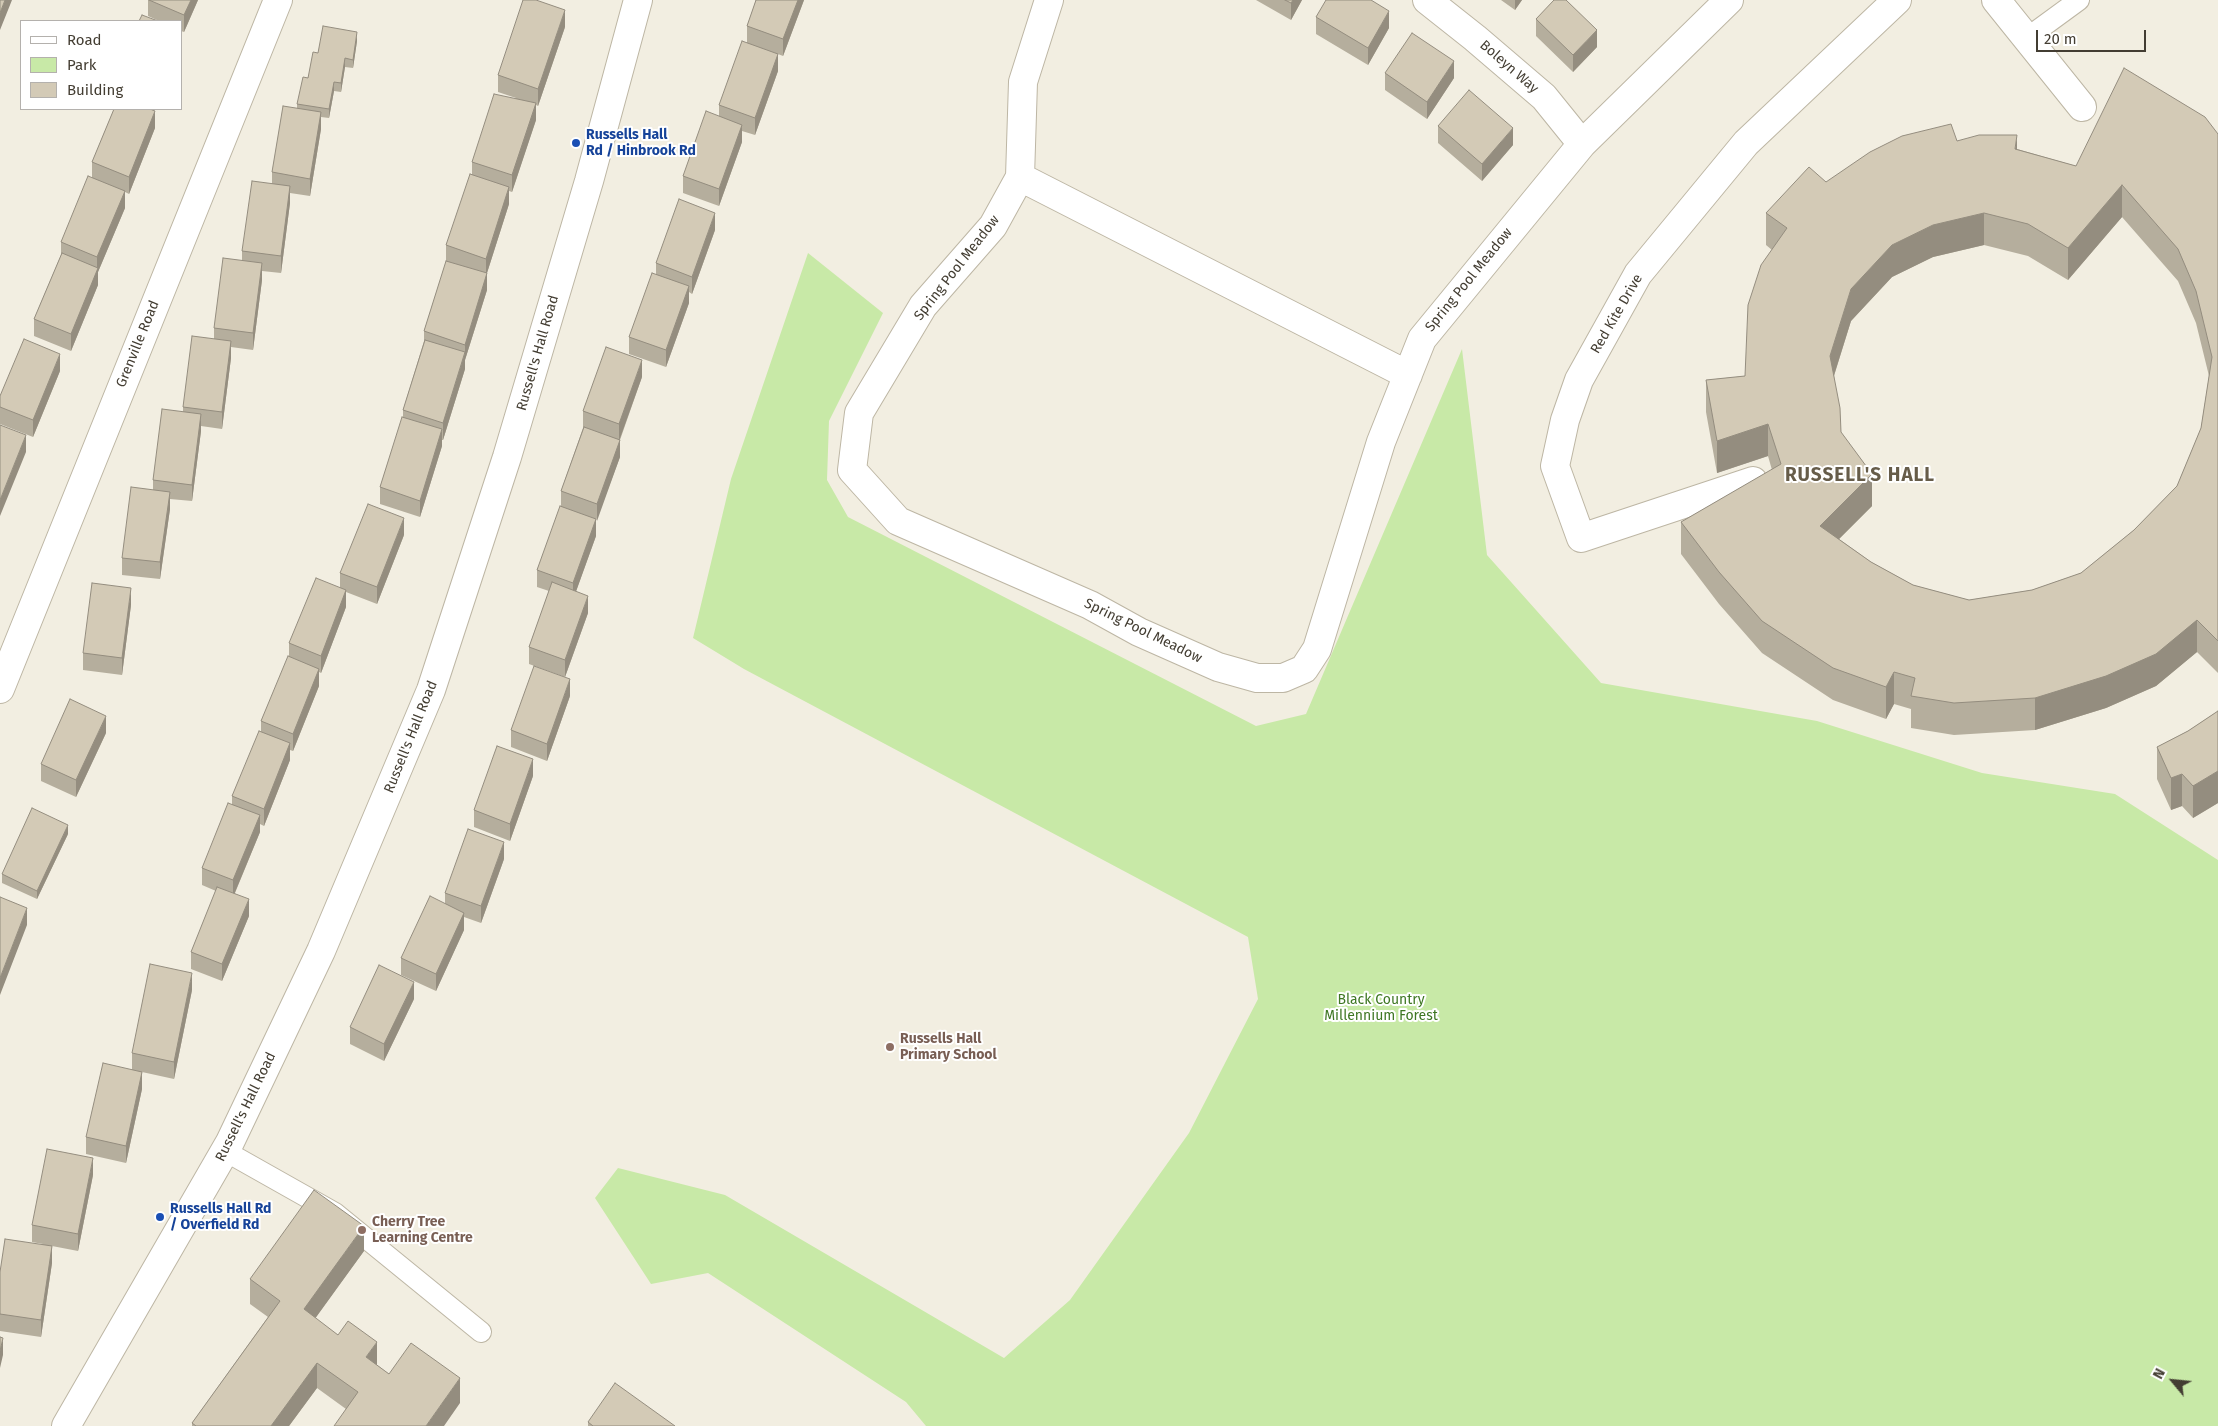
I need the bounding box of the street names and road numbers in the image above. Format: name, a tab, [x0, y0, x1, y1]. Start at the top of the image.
street label: Boleyn Way	[1476, 37, 1542, 97]
street label: Spring Pool Meadow	[911, 212, 1003, 324]
street label: Spring Pool Meadow	[1422, 225, 1516, 335]
street label: Red Kite Drive	[1587, 271, 1647, 357]
street label: Russell's Hall Road	[513, 293, 563, 413]
street label: Grenville Road	[113, 298, 163, 390]
street label: Spring Pool Meadow	[1081, 595, 1205, 667]
street label: Russell's Hall Road	[381, 678, 441, 796]
street label: Russell's Hall Road	[212, 1050, 280, 1164]

